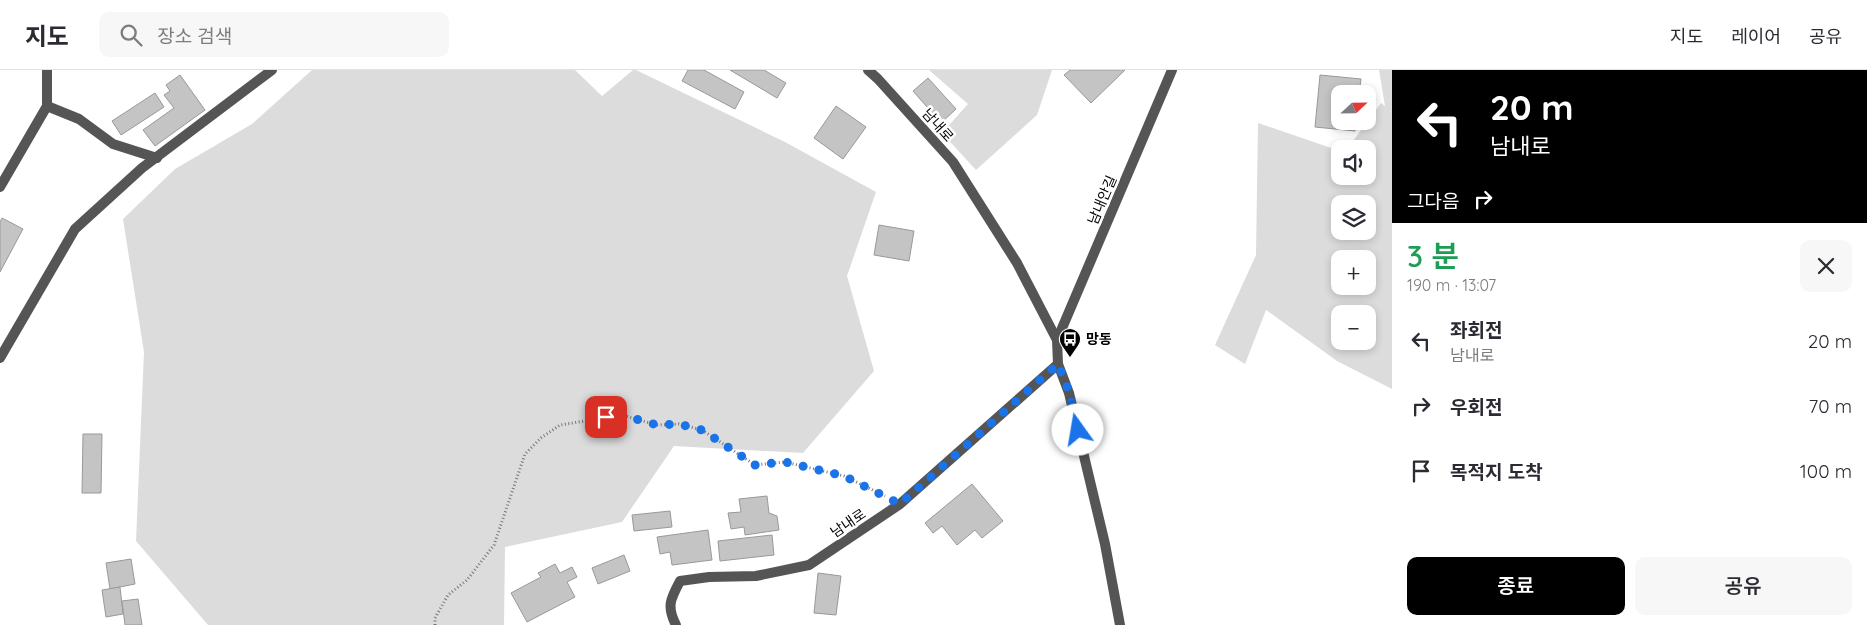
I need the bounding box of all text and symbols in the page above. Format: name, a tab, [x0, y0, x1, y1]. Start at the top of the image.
search box	[99, 12, 449, 57]
text: 지도	[25, 21, 69, 51]
icon: search	[117, 21, 145, 49]
text: 장소 검색	[157, 24, 232, 48]
text: 지도	[1670, 25, 1703, 48]
text: 레이어	[1731, 25, 1781, 48]
text: 공유	[1809, 25, 1842, 48]
north arrow	[1331, 85, 1376, 130]
map controls	[1331, 85, 1376, 350]
text: 20 m	[1490, 85, 1573, 129]
icon: left	[1407, 90, 1472, 155]
street label: 남내로	[918, 105, 958, 145]
text: 남내로	[1490, 132, 1551, 160]
button: sound	[1331, 140, 1376, 185]
street label: 남내안길	[1084, 173, 1120, 227]
icon: right	[1469, 185, 1497, 213]
text: 그다음	[1407, 189, 1459, 213]
button: layers	[1331, 195, 1376, 240]
text: 3 분	[1407, 237, 1459, 275]
button: close	[1800, 240, 1852, 292]
button: +	[1331, 250, 1376, 295]
text: 190 m · 13:07	[1407, 275, 1496, 295]
button: −	[1331, 305, 1376, 350]
text: 좌회전	[1450, 318, 1502, 342]
bus stop icon: 망동	[1058, 327, 1082, 358]
icon: left	[1407, 327, 1435, 355]
text: 20 m	[1808, 329, 1852, 353]
place label: 망동	[1086, 330, 1112, 348]
text: 남내로	[1450, 345, 1494, 365]
icon: right	[1407, 392, 1435, 420]
text: 70 m	[1808, 394, 1852, 418]
text: 우회전	[1450, 395, 1502, 419]
pin	[585, 396, 627, 438]
icon: arrive	[592, 403, 620, 431]
position arrow	[1051, 403, 1103, 455]
icon: arrive	[1407, 457, 1435, 485]
text: 100 m	[1800, 459, 1852, 483]
text: 목적지 도착	[1450, 460, 1543, 484]
street label: 남내로	[827, 505, 869, 541]
button: 종료	[1407, 557, 1625, 615]
button: 공유	[1635, 557, 1852, 615]

